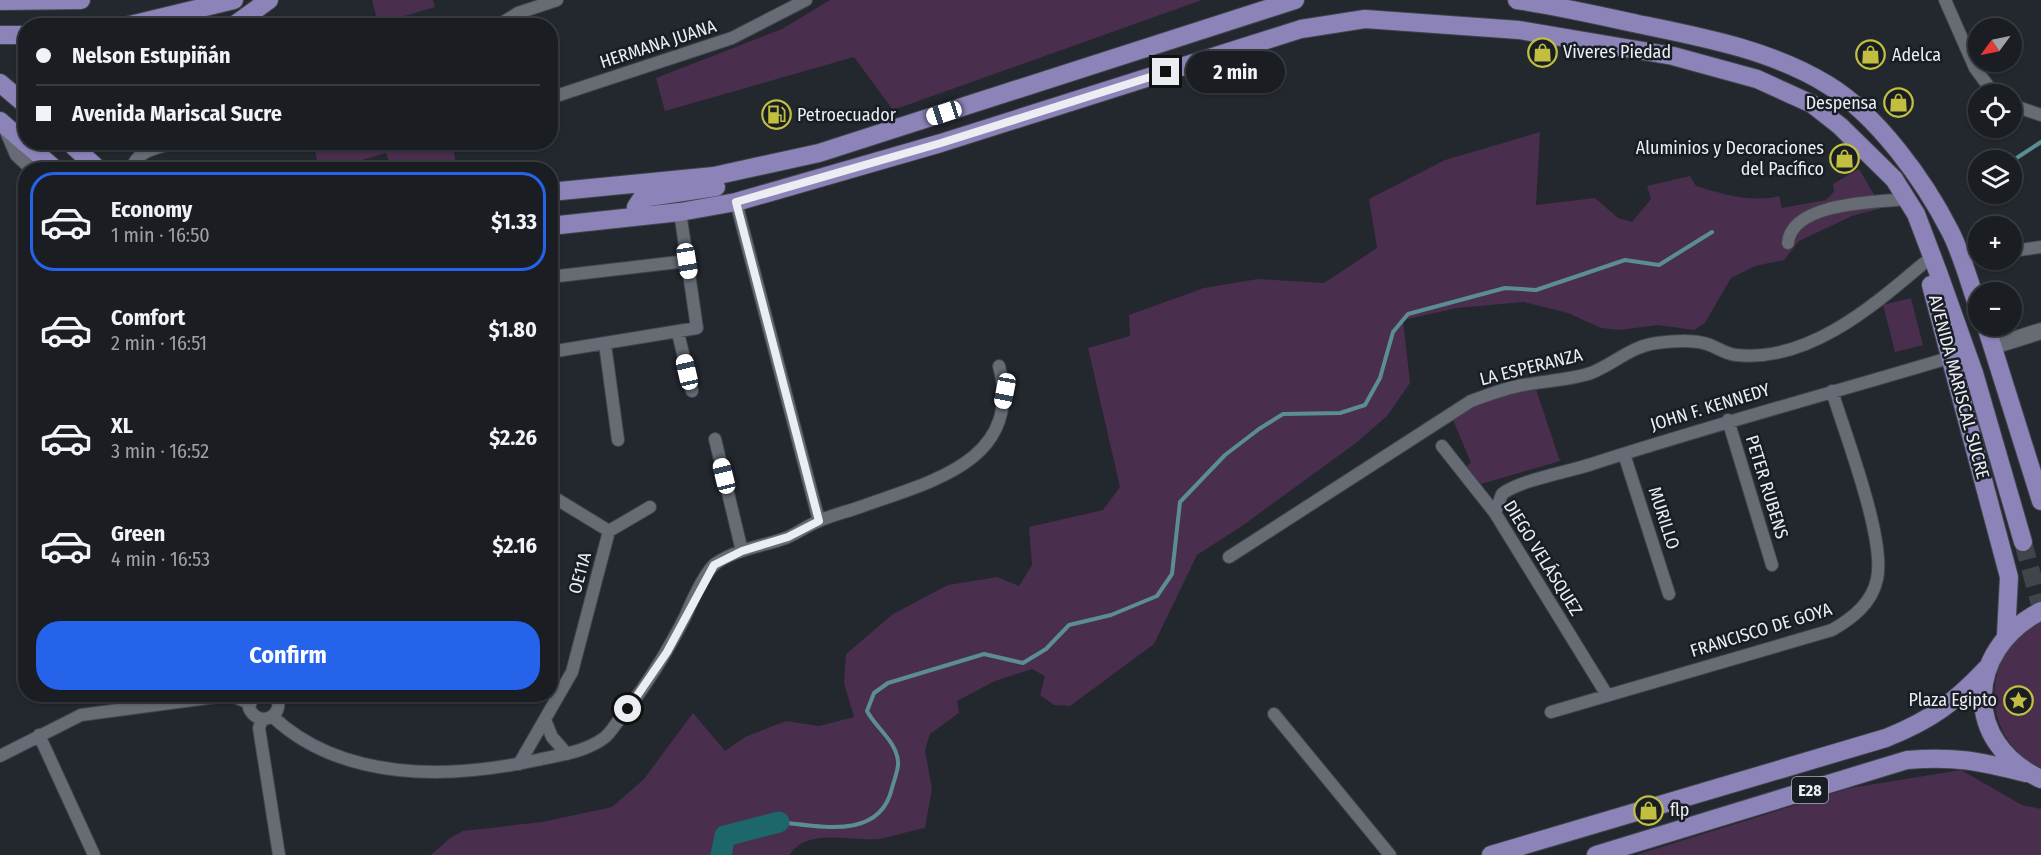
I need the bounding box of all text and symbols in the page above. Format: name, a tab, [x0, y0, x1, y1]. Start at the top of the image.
street label: HERMANA JUANA	[597, 15, 720, 73]
north arrow	[1968, 18, 2022, 72]
map controls	[1968, 18, 2022, 336]
shop icon: Viveres Piedad	[1526, 36, 1558, 68]
shop icon: Adelca	[1855, 39, 1887, 71]
place label: Viveres Piedad	[1563, 41, 1671, 63]
text: Nelson Estupiñán	[72, 42, 231, 69]
place label: Adelca	[1892, 44, 1941, 66]
callout: 2 min	[1187, 51, 1286, 93]
route end	[1152, 58, 1179, 85]
text: 2 min	[1213, 60, 1258, 84]
button: locate	[1968, 84, 2022, 138]
shop icon: Despensa	[1882, 87, 1914, 119]
place label: Despensa	[1806, 92, 1877, 114]
fuel station icon: Petroecuador	[760, 99, 792, 131]
car	[924, 99, 964, 127]
text: Avenida Mariscal Sucre	[72, 100, 282, 127]
place label: Petroecuador	[797, 104, 897, 126]
place label: Aluminios y Decoraciones del Pacífico	[1636, 137, 1824, 180]
shop icon: Aluminios y Decoraciones del Pacífico	[1829, 142, 1861, 174]
button: layers	[1968, 150, 2022, 204]
icon: car	[39, 195, 93, 249]
text: Economy	[111, 196, 192, 223]
text: $1.33	[491, 208, 537, 235]
button: +	[1968, 216, 2022, 270]
text: 1 min · 16:50	[111, 223, 210, 247]
car	[675, 242, 699, 280]
button: −	[1968, 282, 2022, 336]
street label: AVENIDA MARISCAL SUCRE	[1924, 292, 1994, 482]
icon: car	[39, 303, 93, 357]
text: Comfort	[111, 304, 185, 331]
text: $1.80	[489, 316, 537, 343]
text: 2 min · 16:51	[111, 331, 207, 355]
street label: LA ESPERANZA	[1477, 344, 1585, 390]
car	[674, 352, 700, 392]
car	[993, 372, 1017, 410]
street label: JOHN F. KENNEDY	[1648, 378, 1772, 436]
icon: car	[39, 411, 93, 465]
text: XL	[111, 412, 133, 439]
text: $2.26	[489, 424, 537, 451]
street label: PETER RUBENS	[1741, 433, 1793, 541]
text: 3 min · 16:52	[111, 439, 209, 463]
car	[711, 456, 737, 496]
street label: MURILLO	[1644, 484, 1684, 552]
street label: DIEGO VELÁSQUEZ	[1499, 496, 1588, 620]
icon: car	[39, 519, 93, 573]
text: Green	[111, 520, 165, 547]
text: $2.16	[492, 532, 537, 559]
text: 4 min · 16:53	[111, 547, 210, 571]
street label: OE11A	[564, 549, 596, 596]
street label: FRANCISCO DE GOYA	[1688, 598, 1835, 662]
button: Confirm	[36, 621, 540, 690]
place icon: Plaza Egipto	[2002, 684, 2034, 716]
place label: Plaza Egipto	[1909, 689, 1997, 711]
route start	[614, 695, 641, 722]
road number: E28	[1792, 777, 1828, 803]
shop icon: flp	[1633, 794, 1665, 826]
place label: flp	[1670, 799, 1689, 821]

